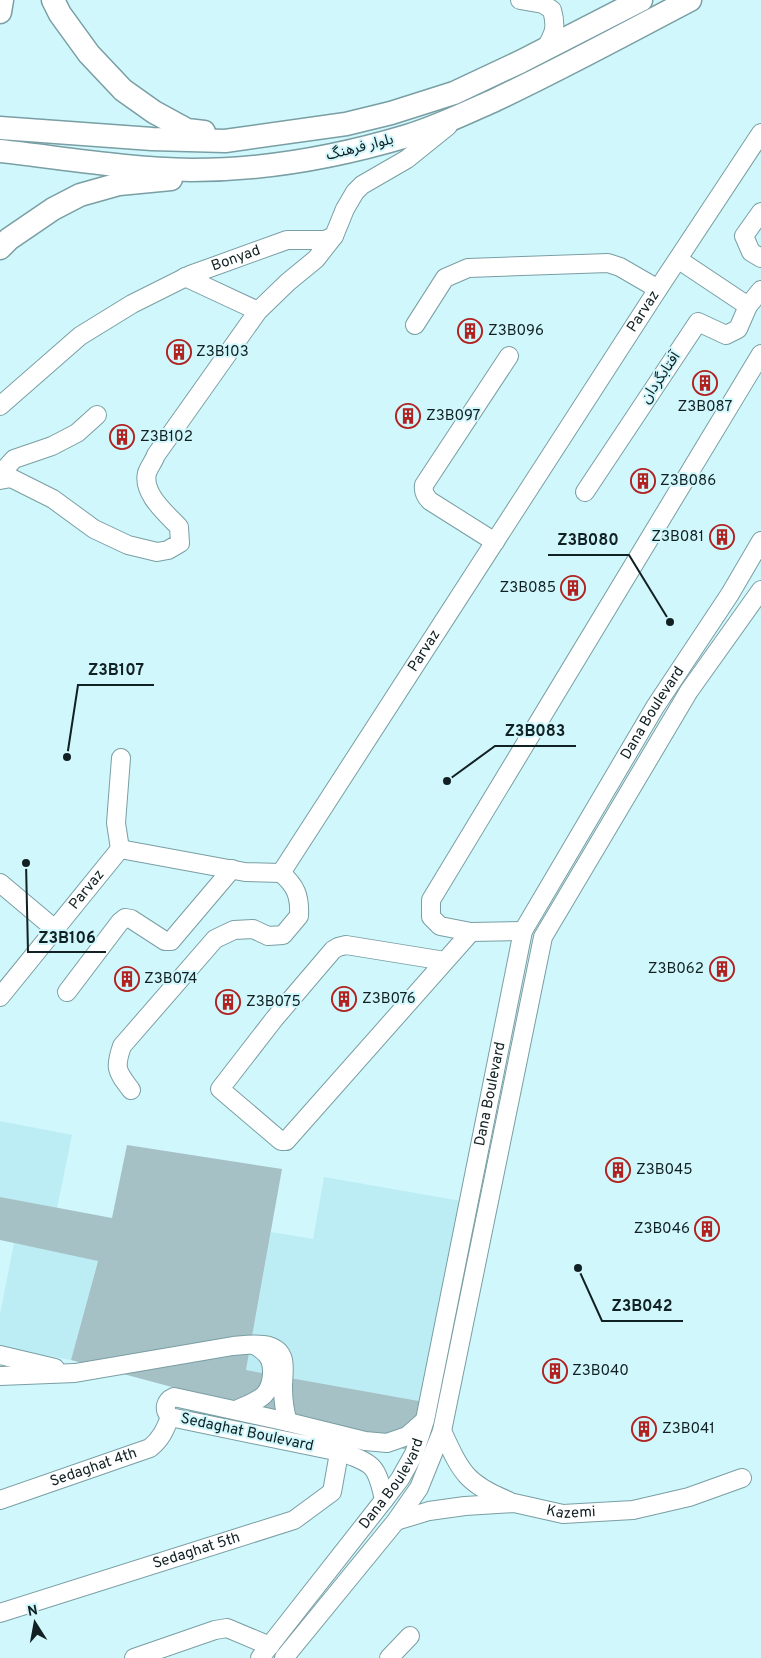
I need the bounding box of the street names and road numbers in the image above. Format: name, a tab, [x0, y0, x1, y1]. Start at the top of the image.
street label: بلوار فرهنگ	[324, 130, 396, 166]
street label: Bonyad	[209, 241, 263, 276]
street label: Parvaz	[623, 287, 664, 336]
street label: آفتابگردان	[637, 348, 686, 407]
street label: Parvaz	[404, 626, 445, 675]
street label: Dana Boulevard	[617, 663, 689, 763]
street label: Parvaz	[65, 866, 109, 914]
street label: Dana Boulevard	[471, 1040, 510, 1148]
street label: Sedaghat Boulevard	[179, 1410, 315, 1456]
street label: Dana Boulevard	[355, 1436, 428, 1533]
street label: Sedaghat 4th	[48, 1444, 139, 1491]
street label: Kazemi	[544, 1501, 596, 1523]
street label: Sedaghat 5th	[150, 1528, 242, 1574]

